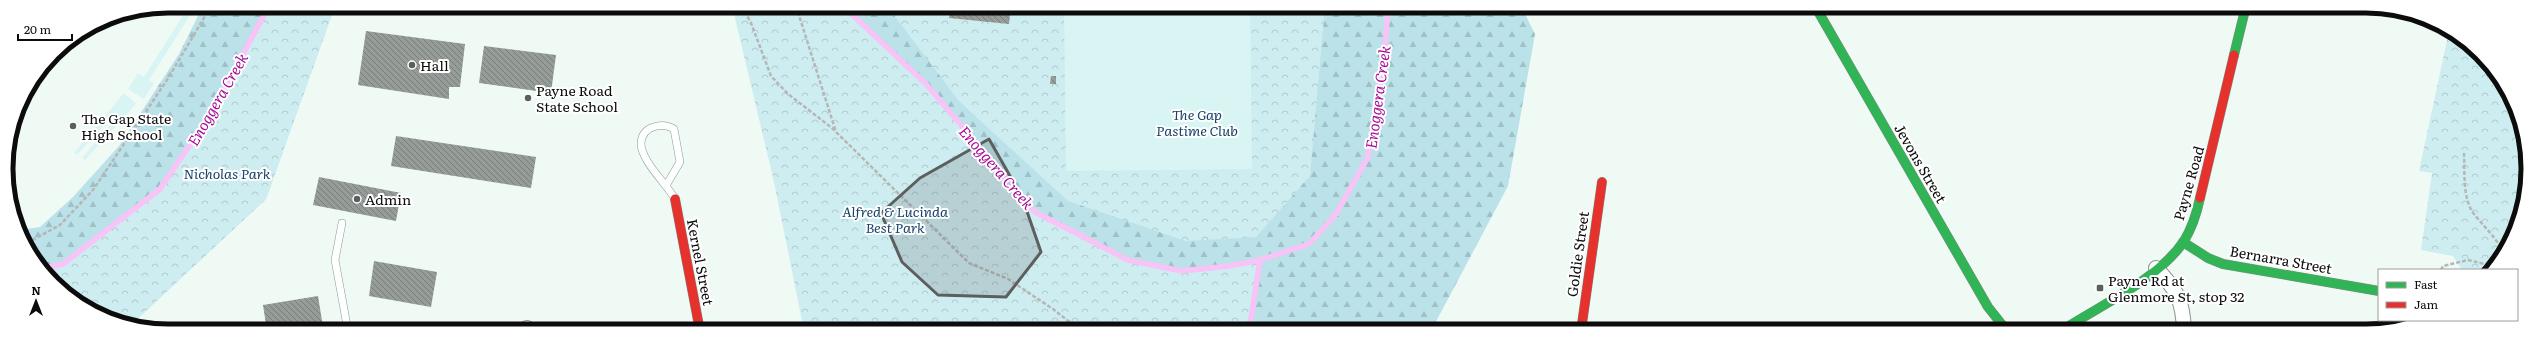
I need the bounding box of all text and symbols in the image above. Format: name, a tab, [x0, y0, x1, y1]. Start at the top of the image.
scale bar	[18, 16, 72, 42]
text: 20 m	[24, 20, 51, 38]
water label: Enoggera Creek	[1358, 43, 1396, 150]
water label: Enoggera Creek	[181, 47, 253, 150]
place label: Hall	[420, 55, 449, 75]
marker: Hall	[407, 60, 417, 70]
place label: Payne Road State School	[536, 80, 618, 116]
marker: Payne Road State School	[523, 93, 533, 103]
park label: The Gap Pastime Club	[1156, 104, 1238, 140]
place label: The Gap State High School	[81, 108, 171, 144]
water label: Enoggera Creek	[954, 120, 1040, 214]
street label: Jevons Street	[1890, 120, 1952, 207]
marker: The Gap State High School	[68, 121, 78, 131]
street label: Payne Road	[2168, 143, 2208, 223]
park label: Nicholas Park	[184, 163, 271, 183]
place label: Admin	[365, 189, 411, 209]
marker: Admin	[352, 194, 362, 204]
park label: Alfred & Lucinda Best Park	[842, 201, 948, 237]
street label: Goldie Street	[1561, 209, 1593, 298]
street label: Kernel Street	[683, 217, 719, 307]
street label: Bernarra Street	[2228, 240, 2334, 278]
legend	[2378, 269, 2518, 321]
place label: Payne Rd at Glenmore St, stop 32	[2108, 270, 2244, 306]
text: Fast	[2414, 275, 2438, 293]
north arrow	[16, 281, 56, 321]
text: N	[31, 282, 41, 298]
marker: Payne Rd at Glenmore St, stop 32	[2095, 283, 2105, 293]
text: Jam	[2414, 295, 2439, 313]

